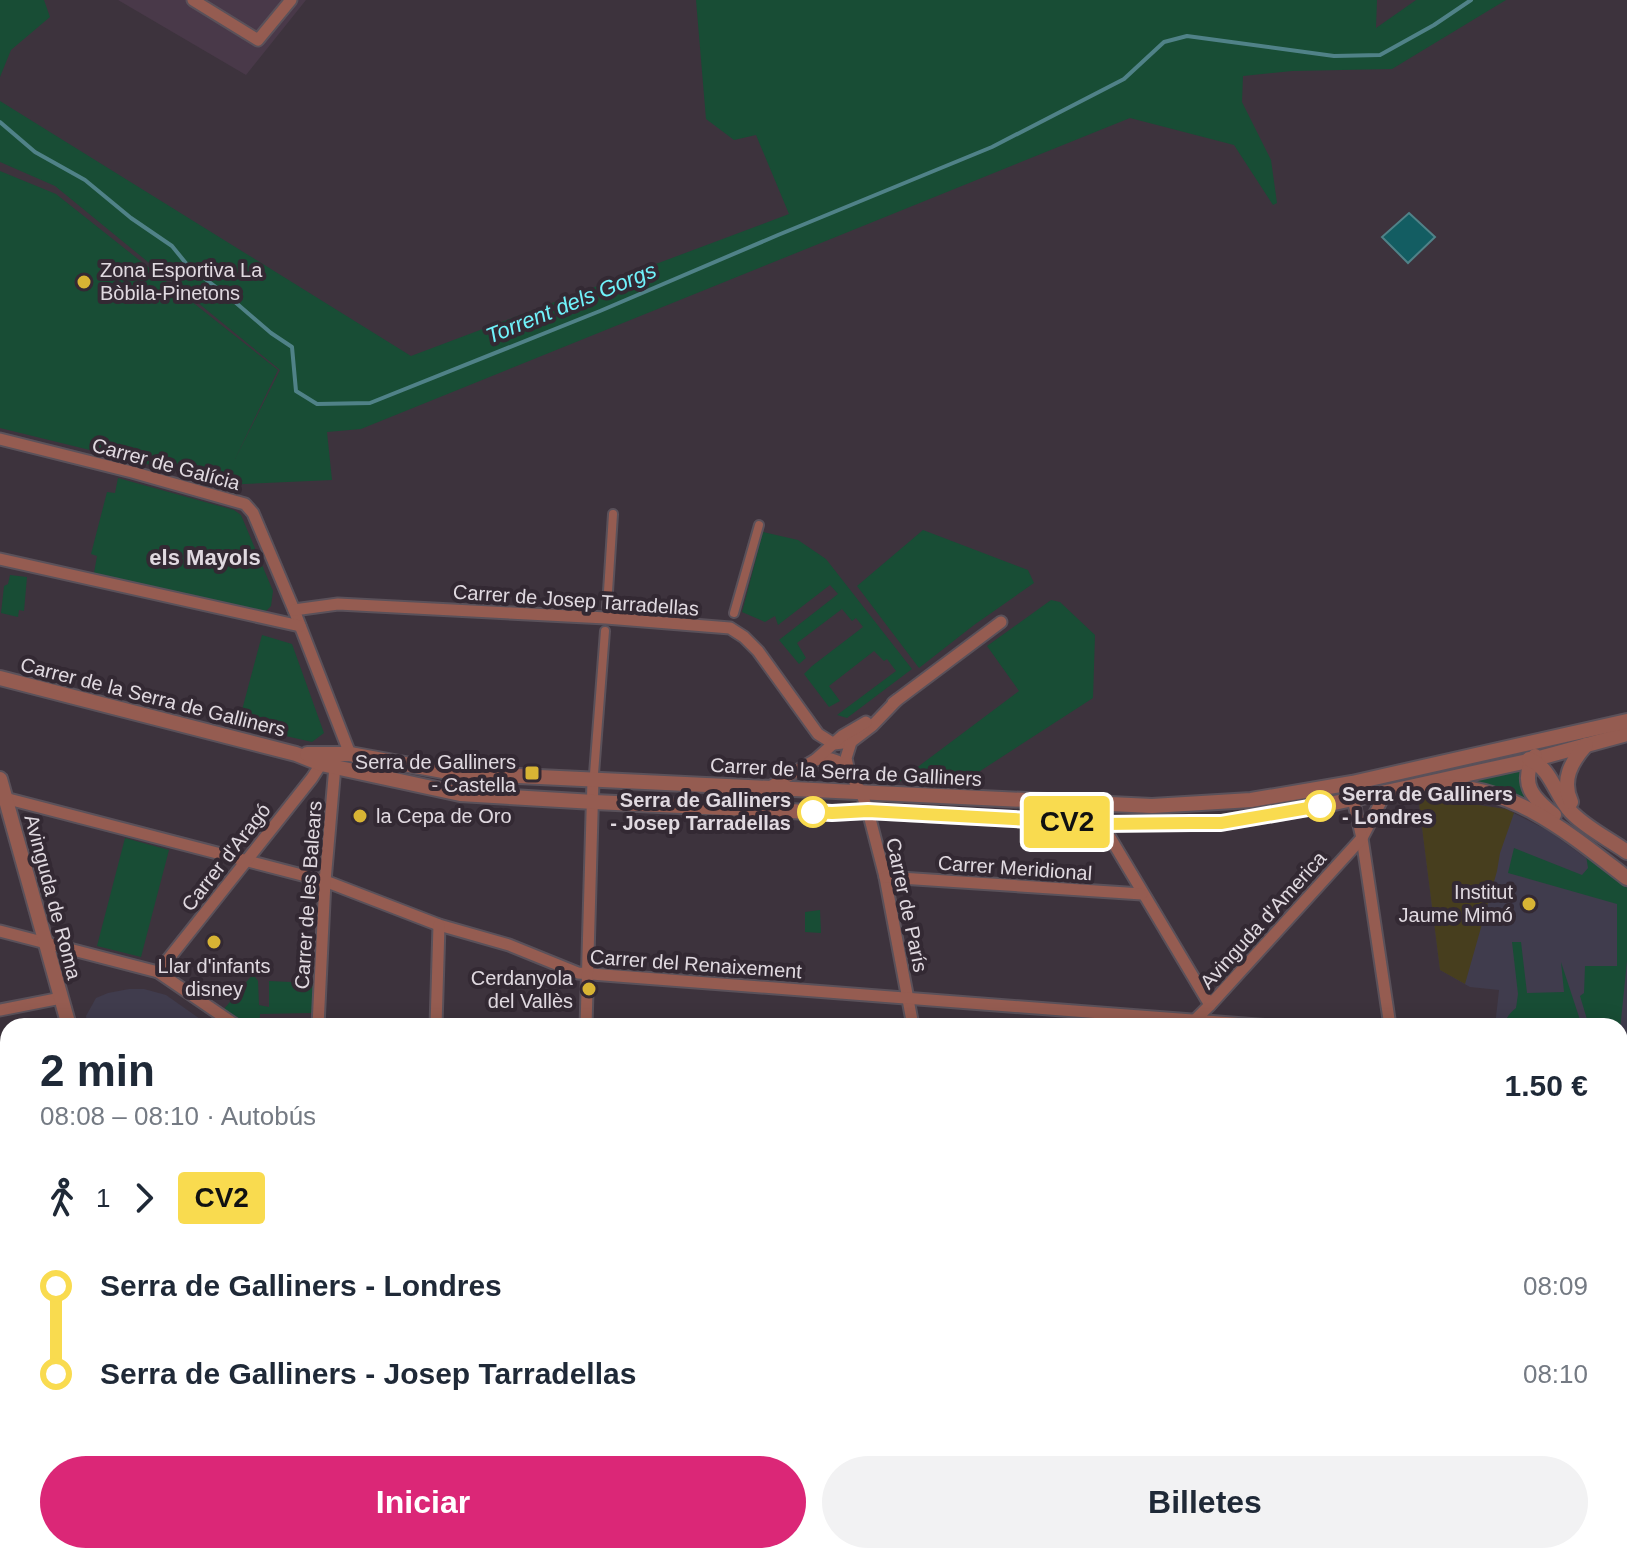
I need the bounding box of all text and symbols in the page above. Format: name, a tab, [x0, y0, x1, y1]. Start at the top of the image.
water label: Torrent dels Gorgs	[482, 257, 660, 349]
place label: Zona Esportiva La Bòbila-Pinetons	[100, 259, 263, 304]
marker: Zona Esportiva La Bòbila-Pinetons	[75, 273, 93, 291]
street label: Carrer de Galícia	[90, 434, 243, 495]
district label: els Mayols	[149, 545, 261, 570]
street label: Carrer de Josep Tarradellas	[452, 580, 700, 620]
street label: Carrer de la Serra de Galliners	[18, 653, 288, 741]
place label: Serra de Galliners - Castella	[355, 751, 517, 796]
street label: Carrer de la Serra de Galliners	[709, 754, 983, 790]
marker: Serra de Galliners - Castella	[523, 764, 541, 782]
place label: Serra de Galliners - Londres	[1342, 783, 1513, 828]
place label: Serra de Galliners - Josep Tarradellas	[610, 789, 791, 834]
marker: Serra de Galliners - Londres	[1305, 791, 1335, 821]
line badge: CV2	[1021, 796, 1113, 848]
marker: Serra de Galliners - Josep Tarradellas	[798, 797, 828, 827]
street label: Carrer d'Aragó	[177, 799, 275, 915]
street label: Carrer de les Balears	[290, 800, 326, 990]
place label: la Cepa de Oro	[376, 805, 512, 827]
text: CV2	[1040, 806, 1094, 837]
marker: la Cepa de Oro	[351, 807, 369, 825]
street label: Avinguda de Roma	[20, 812, 86, 983]
street label: Carrer de París	[882, 836, 932, 974]
street label: Avinguda d'America	[1196, 846, 1331, 993]
street label: Carrer Meridional	[937, 852, 1093, 884]
place label: Institut Jaume Mimó	[1399, 881, 1513, 926]
marker: Institut Jaume Mimó	[1520, 895, 1538, 913]
marker: Llar d'infants disney	[205, 933, 223, 951]
street label: Carrer del Renaixement	[589, 946, 803, 982]
place label: Llar d'infants disney	[158, 955, 270, 1000]
place label: Cerdanyola del Vallès	[471, 967, 574, 1012]
marker: Cerdanyola del Vallès	[580, 980, 598, 998]
text: 2 min	[40, 1046, 155, 1095]
text: 1.50 €	[1505, 1069, 1588, 1102]
text: 08:08 – 08:10 · Autobús	[40, 1101, 316, 1131]
icon: walk	[40, 1176, 84, 1220]
icon: forward	[122, 1176, 166, 1220]
text: CV2	[194, 1182, 249, 1213]
text: 1	[96, 1183, 110, 1213]
text: Serra de Galliners - Londres	[100, 1269, 502, 1302]
text: 08:09	[1523, 1271, 1588, 1301]
text: Serra de Galliners - Josep Tarradellas	[100, 1357, 636, 1390]
text: 08:10	[1523, 1359, 1588, 1389]
button: Iniciar	[40, 1456, 806, 1548]
button: Billetes	[822, 1456, 1588, 1548]

